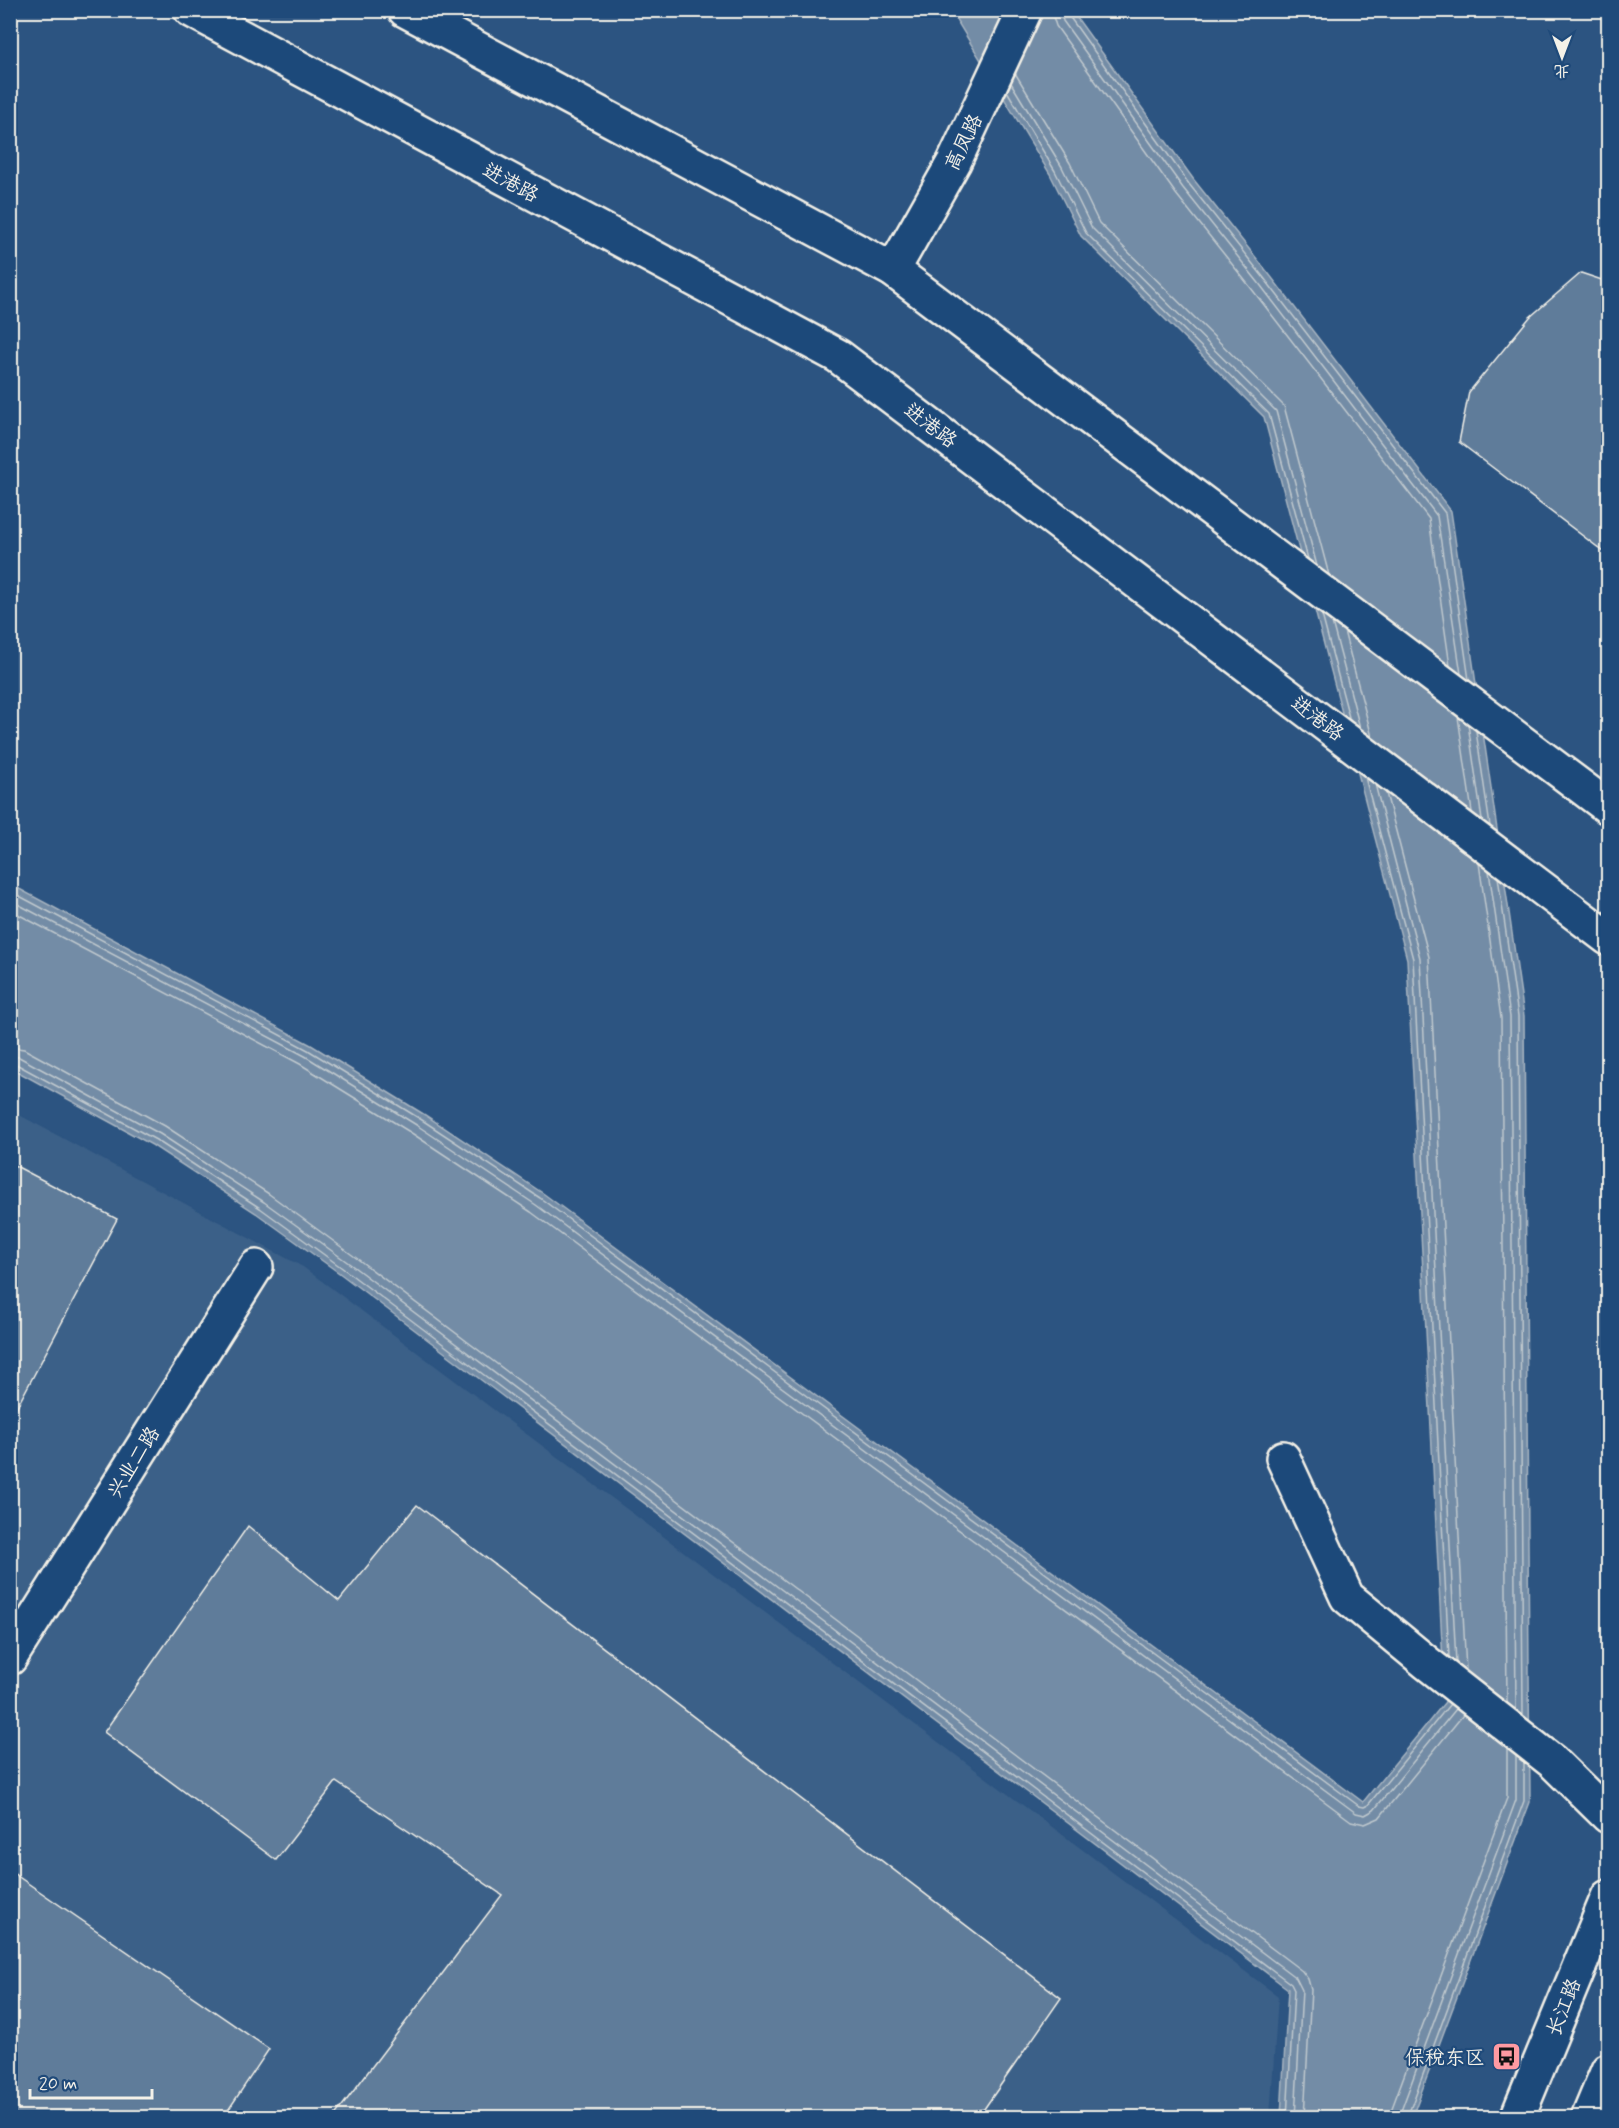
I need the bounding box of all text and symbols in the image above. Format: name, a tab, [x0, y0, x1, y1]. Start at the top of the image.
north arrow	[1532, 27, 1592, 87]
text: 北	[1554, 60, 1570, 81]
street label: 高凤路	[939, 109, 990, 176]
street label: 进港路	[477, 157, 544, 210]
street label: 进港路	[898, 397, 963, 456]
street label: 进港路	[1285, 690, 1350, 749]
street label: 兴业二路	[102, 1421, 167, 1504]
street label: 长江路	[1541, 1974, 1589, 2040]
bus stop icon: 保税东区	[1490, 2041, 1522, 2073]
place label: 保税东区	[1405, 2045, 1485, 2072]
scale bar	[30, 2062, 152, 2100]
text: 20 m	[39, 2072, 77, 2096]

